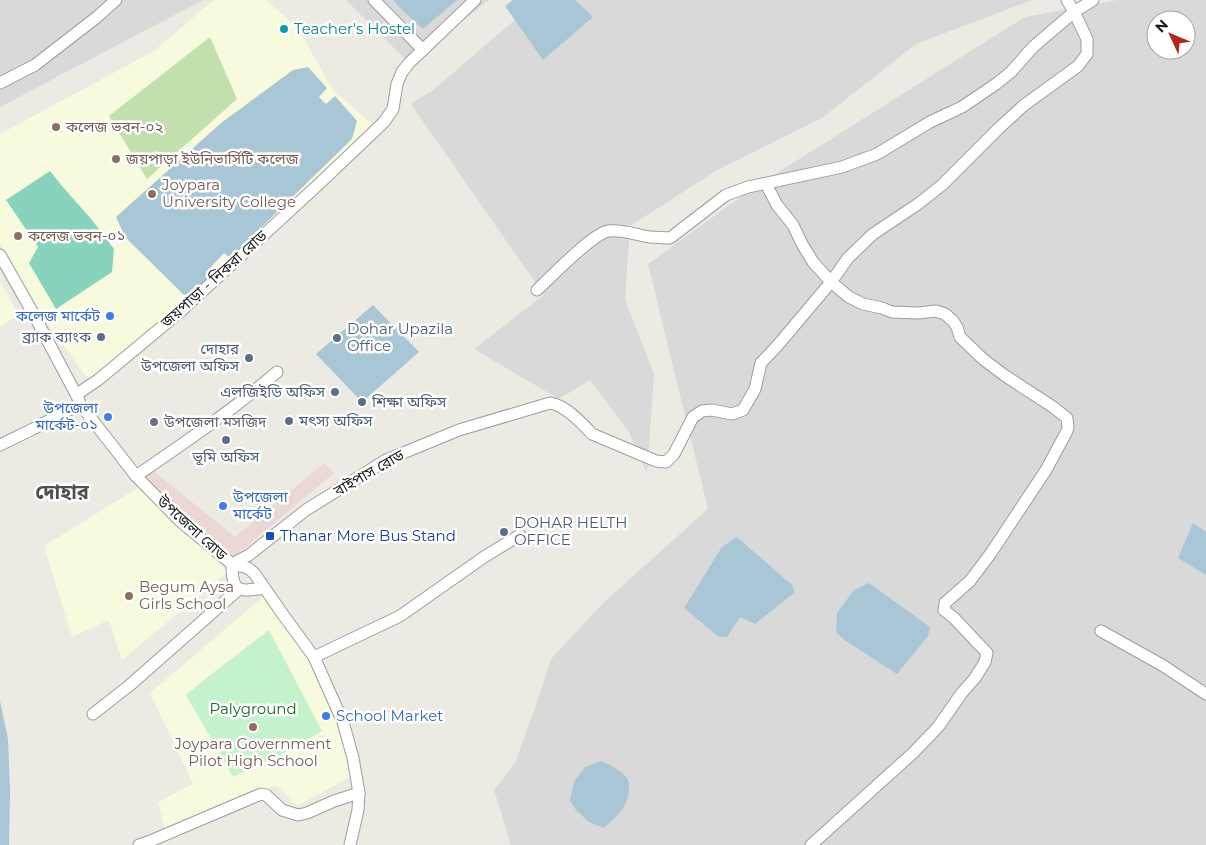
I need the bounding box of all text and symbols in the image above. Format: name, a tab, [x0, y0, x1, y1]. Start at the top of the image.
north arrow	[1146, 10, 1196, 60]
text: N	[1151, 16, 1172, 36]
place label: Teacher's Hostel	[294, 19, 415, 38]
marker: Teacher's Hostel	[278, 23, 290, 35]
place label: কলেজ ভবন-০২	[65, 117, 163, 136]
marker: কলেজ ভবন-০২	[50, 121, 62, 133]
place label: জয়পাড়া ইউনিভার্সিটি কলেজ	[125, 149, 300, 168]
marker: জয়পাড়া ইউনিভার্সিটি কলেজ	[110, 153, 122, 165]
place label: Joypara University College	[161, 175, 296, 211]
marker: Joypara University College	[146, 188, 158, 200]
place label: কলেজ ভবন-০১	[27, 226, 125, 245]
street label: জয়পাড়া - নিকরা রোড	[156, 226, 271, 332]
marker: কলেজ ভবন-০১	[12, 230, 24, 242]
place label: কলেজ মার্কেট	[15, 306, 101, 325]
marker: কলেজ মার্কেট	[104, 310, 116, 322]
place label: Dohar Upazila Office	[347, 319, 453, 355]
place label: ব্র্যাক ব্যাংক	[21, 327, 92, 346]
marker: ব্র্যাক ব্যাংক	[95, 331, 107, 343]
marker: Dohar Upazila Office	[331, 332, 343, 344]
place label: দোহার উপজেলা অফিস	[140, 339, 240, 375]
marker: দোহার উপজেলা অফিস	[243, 352, 255, 364]
place label: এলজিইডি অফিস	[220, 382, 326, 401]
marker: এলজিইডি অফিস	[329, 386, 341, 398]
place label: শিক্ষা অফিস	[371, 392, 447, 411]
marker: শিক্ষা অফিস	[356, 396, 368, 408]
place label: উপজেলা মার্কেট-০১	[35, 398, 99, 434]
marker: উপজেলা মার্কেট-০১	[102, 411, 114, 423]
place label: মৎস্য অফিস	[298, 411, 373, 430]
place label: উপজেলা মসজিদ	[163, 412, 267, 431]
marker: মৎস্য অফিস	[283, 415, 295, 427]
marker: উপজেলা মসজিদ	[148, 416, 160, 428]
marker: ভূমি অফিস	[220, 434, 232, 446]
street label: বাইপাস রোড	[329, 445, 408, 501]
place label: ভূমি অফিস	[192, 447, 260, 466]
district label: দোহার	[35, 480, 90, 504]
place label: উপজেলা মার্কেট	[232, 487, 289, 523]
street label: উপজেলা রোড	[153, 491, 232, 564]
marker: উপজেলা মার্কেট	[217, 500, 229, 512]
place label: DOHAR HELTH OFFICE	[514, 513, 627, 549]
place label: Thanar More Bus Stand	[280, 526, 456, 545]
marker: DOHAR HELTH OFFICE	[498, 526, 510, 538]
marker: Thanar More Bus Stand	[264, 530, 276, 542]
place label: Begum Aysa Girls School	[139, 577, 234, 613]
marker: Begum Aysa Girls School	[123, 590, 135, 602]
park label: Palyground	[209, 699, 297, 718]
place label: School Market	[336, 706, 443, 725]
marker: School Market	[320, 710, 332, 722]
marker: Joypara Government Pilot High School	[247, 721, 259, 733]
place label: Joypara Government Pilot High School	[174, 734, 331, 770]

